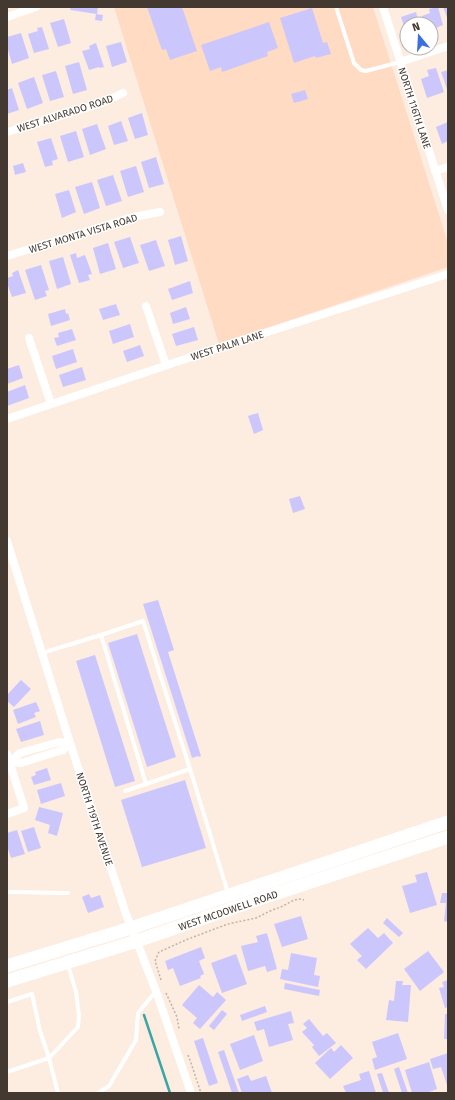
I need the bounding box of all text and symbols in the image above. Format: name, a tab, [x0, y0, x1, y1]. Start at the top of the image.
north arrow	[399, 16, 439, 56]
text: N	[411, 20, 422, 34]
street label: NORTH 116TH LANE	[395, 66, 433, 151]
street label: WEST ALVARADO ROAD	[16, 93, 115, 135]
street label: WEST MONTA VISTA ROAD	[28, 212, 139, 256]
street label: WEST PALM LANE	[189, 329, 265, 363]
street label: NORTH 119TH AVENUE	[73, 771, 115, 868]
street label: WEST MCDOWELL ROAD	[177, 888, 280, 934]

